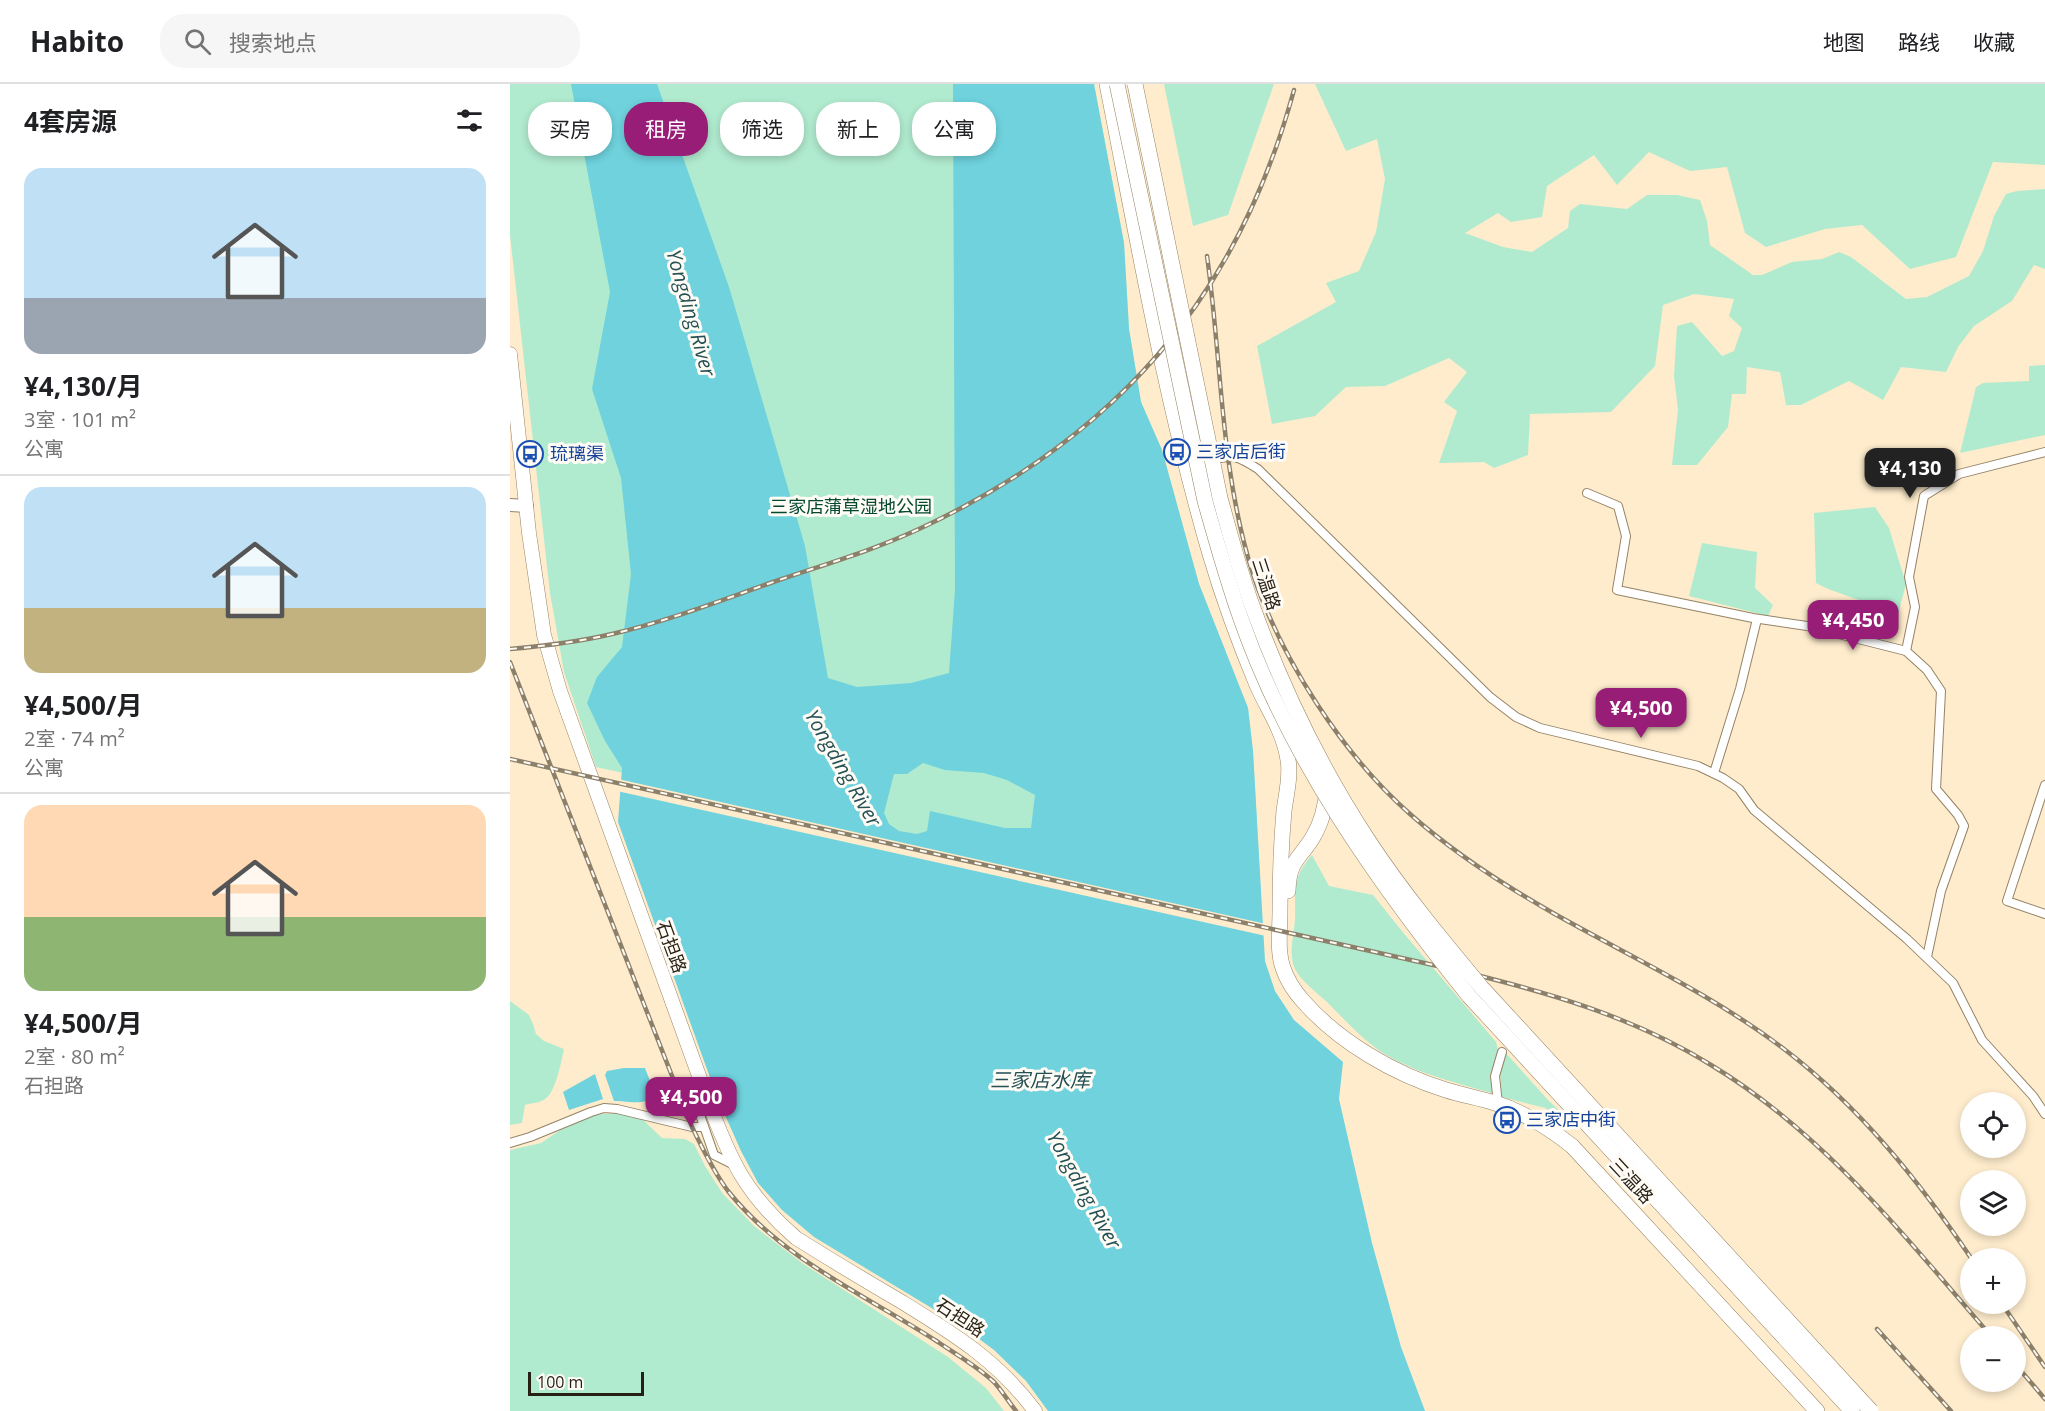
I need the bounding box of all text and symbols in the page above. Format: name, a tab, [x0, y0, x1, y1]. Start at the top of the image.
search box	[160, 14, 580, 68]
text: Habito	[30, 22, 124, 60]
icon: search	[181, 25, 214, 58]
text: 搜索地点	[229, 27, 317, 57]
text: 地图	[1823, 28, 1865, 56]
text: 路线	[1898, 28, 1940, 56]
text: 收藏	[1973, 28, 2015, 56]
chip: 买房	[528, 102, 612, 156]
chip: 租房	[624, 102, 708, 156]
chip: 筛选	[720, 102, 804, 156]
chip: 新上	[816, 102, 900, 156]
chip: 公寓	[912, 102, 996, 156]
text: 4套房源	[24, 103, 117, 139]
icon: filters	[453, 104, 486, 137]
icon: home	[201, 207, 309, 315]
water label: Yongding River	[661, 246, 723, 380]
text: ¥4,130/月	[24, 368, 143, 404]
text: 3室 · 101 m²	[24, 406, 136, 433]
text: 公寓	[24, 435, 64, 462]
bus stop icon: 三家店后街	[1162, 437, 1192, 467]
bus stop icon: 琉璃渠	[515, 439, 545, 469]
place label: 三家店后街	[1196, 439, 1286, 463]
place label: 琉璃渠	[550, 441, 604, 465]
pin: ¥4,130	[1861, 448, 1959, 499]
text: ¥4,130	[1879, 454, 1941, 481]
park label: 三家店蒲草湿地公园	[770, 494, 932, 518]
icon: home	[201, 526, 309, 634]
street label: 三温路	[1247, 554, 1287, 613]
pin: ¥4,450	[1804, 600, 1902, 651]
text: ¥4,450	[1822, 606, 1884, 633]
text: ¥4,500/月	[24, 687, 143, 723]
pin: ¥4,500	[1592, 688, 1690, 739]
text: ¥4,500	[1610, 694, 1672, 721]
water label: Yongding River	[799, 704, 888, 832]
text: 2室 · 74 m²	[24, 725, 125, 752]
text: 公寓	[24, 754, 64, 781]
icon: home	[201, 844, 309, 952]
street label: 石担路	[651, 917, 692, 976]
text: ¥4,500/月	[24, 1005, 143, 1041]
text: 2室 · 80 m²	[24, 1043, 125, 1070]
water label: 三家店水库	[990, 1066, 1093, 1093]
text: 石担路	[24, 1072, 84, 1099]
pin: ¥4,500	[642, 1077, 740, 1128]
text: ¥4,500	[660, 1083, 722, 1110]
map controls	[1960, 1092, 2026, 1392]
button: locate	[1960, 1092, 2026, 1158]
bus stop icon: 三家店中街	[1492, 1105, 1522, 1135]
place label: 三家店中街	[1526, 1107, 1616, 1131]
water label: Yongding River	[1041, 1126, 1128, 1254]
street label: 三温路	[1605, 1152, 1659, 1208]
button: layers	[1960, 1170, 2026, 1236]
button: +	[1960, 1248, 2026, 1314]
street label: 石担路	[931, 1292, 990, 1342]
button: −	[1960, 1326, 2026, 1392]
scale bar	[528, 1369, 644, 1396]
text: 100 m	[537, 1371, 583, 1393]

